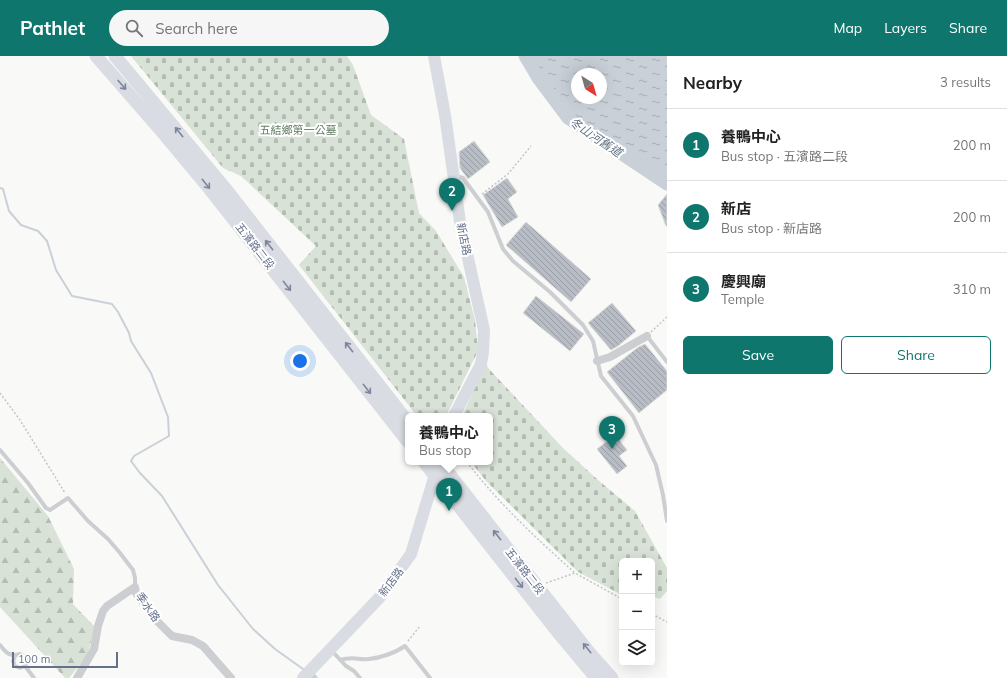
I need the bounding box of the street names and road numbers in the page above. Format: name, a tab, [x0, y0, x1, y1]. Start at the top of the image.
street label: 五濱路二段	[233, 220, 277, 272]
street label: 新店路	[454, 221, 474, 257]
street label: 五濱路二段	[503, 545, 547, 597]
street label: 新店路	[375, 565, 407, 599]
street label: 季水路	[133, 589, 163, 625]

